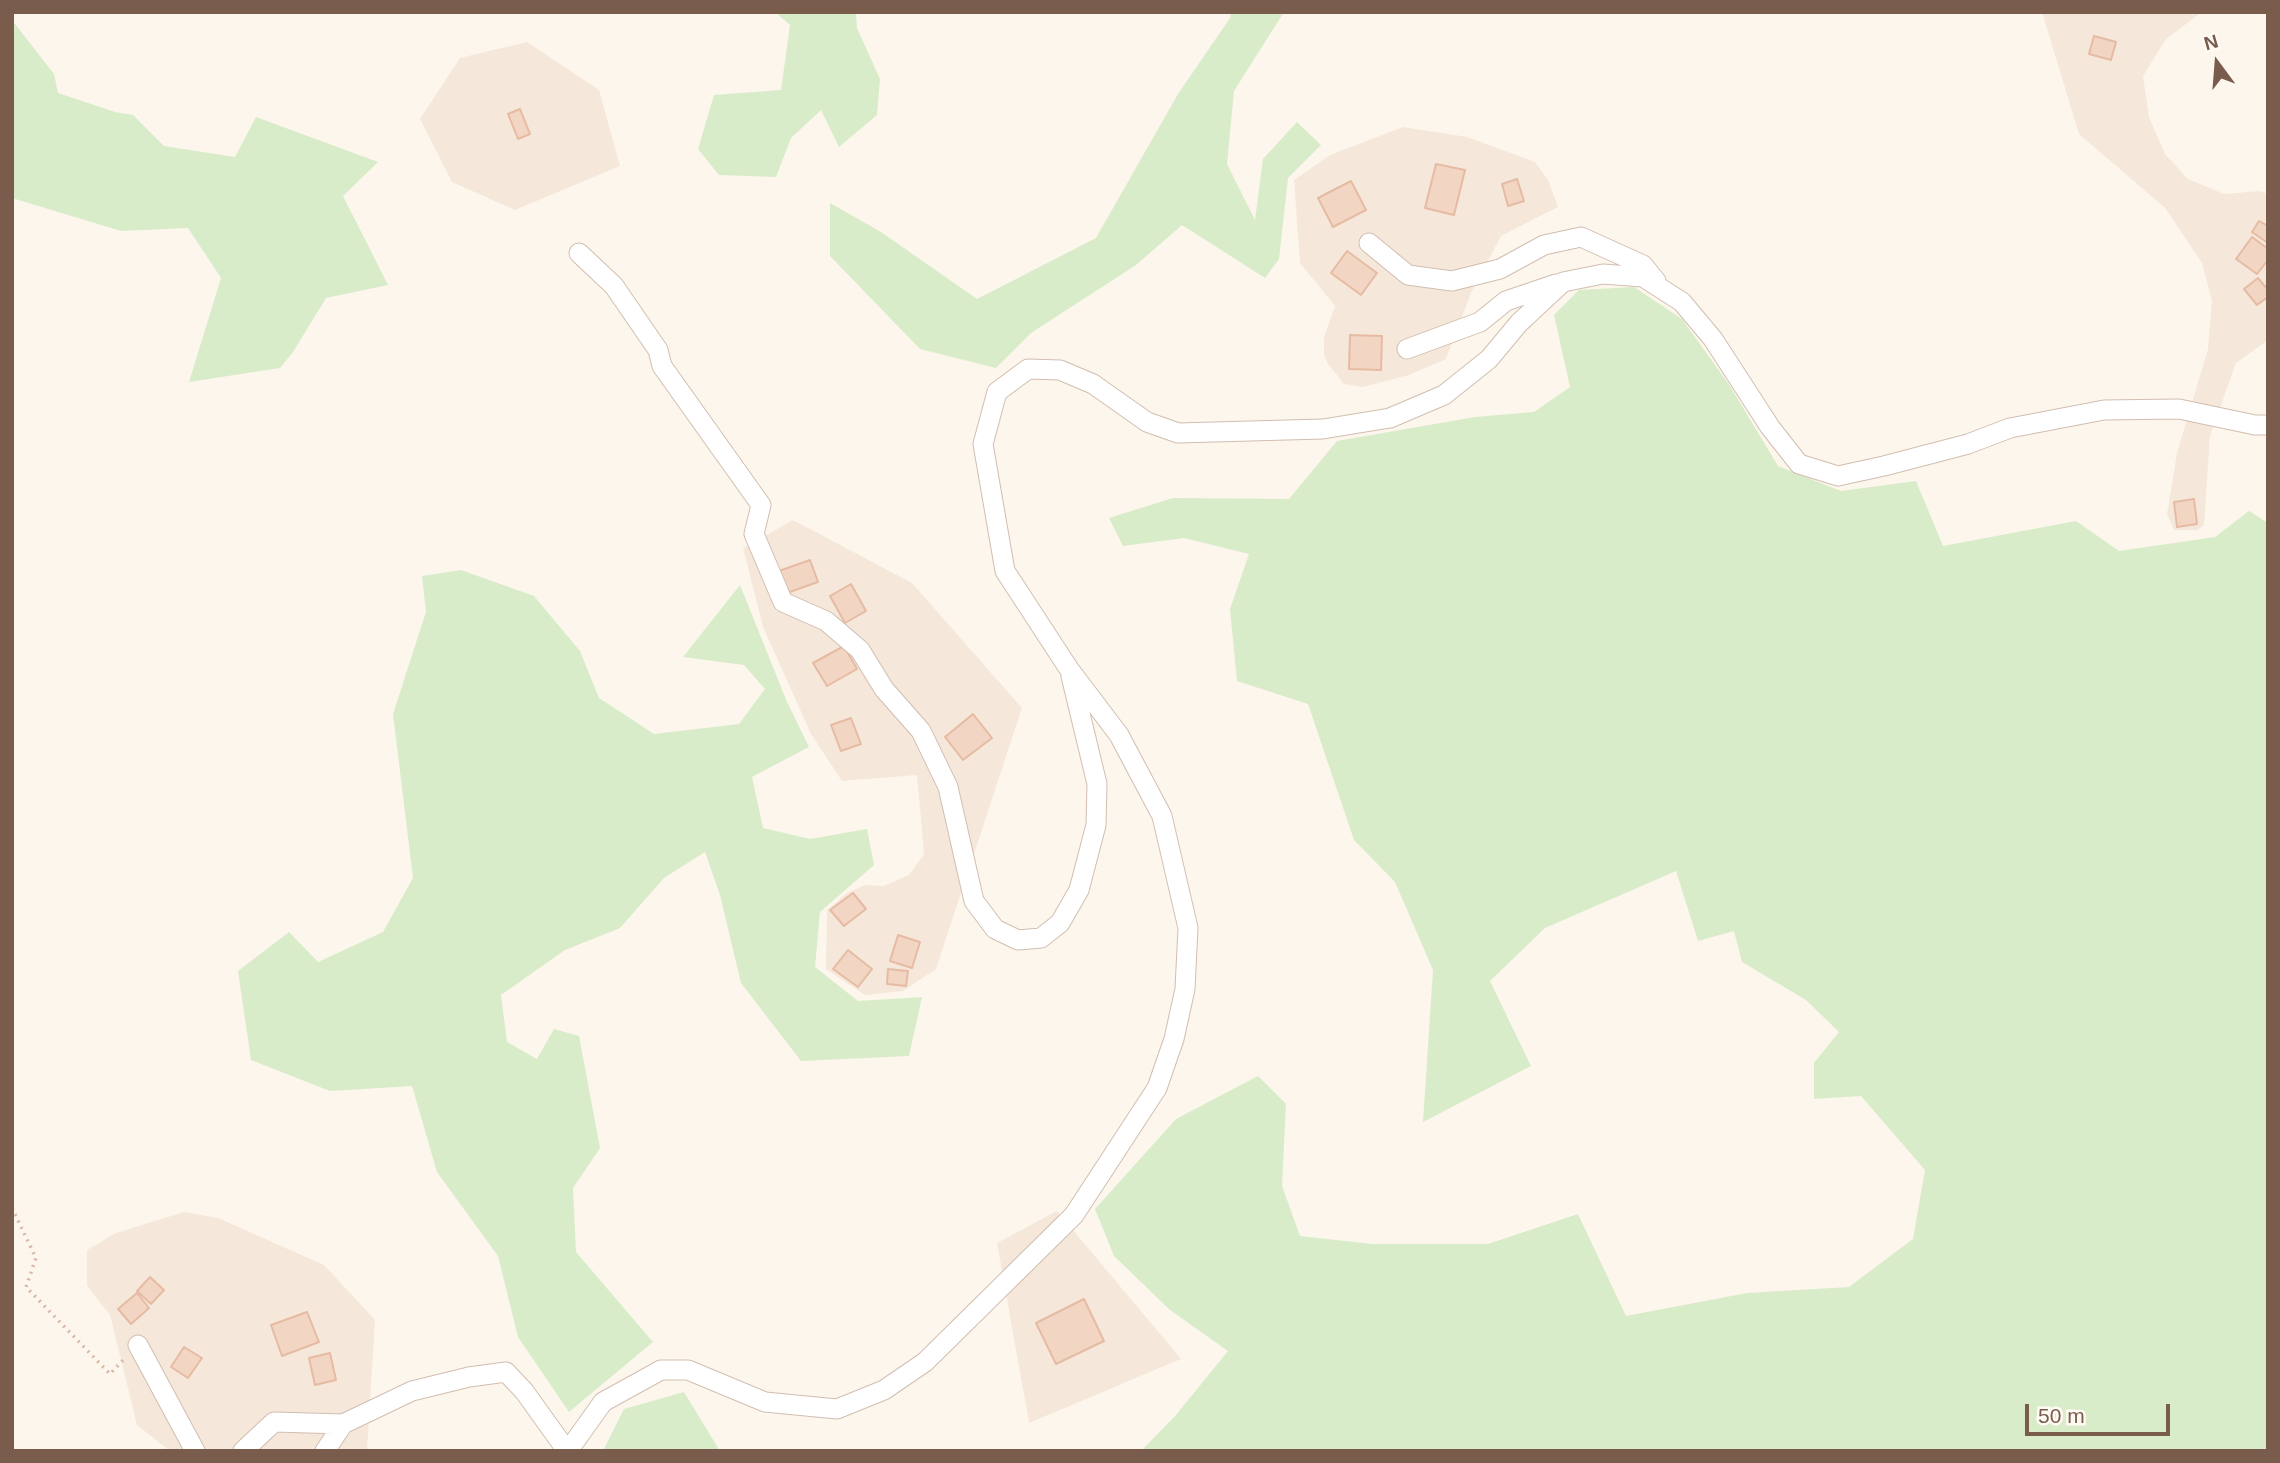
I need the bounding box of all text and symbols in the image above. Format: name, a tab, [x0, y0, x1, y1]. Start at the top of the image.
north arrow	[2182, 28, 2252, 98]
text: N	[2202, 30, 2221, 54]
scale bar	[2028, 1390, 2173, 1434]
text: 50 m	[2038, 1404, 2085, 1427]

